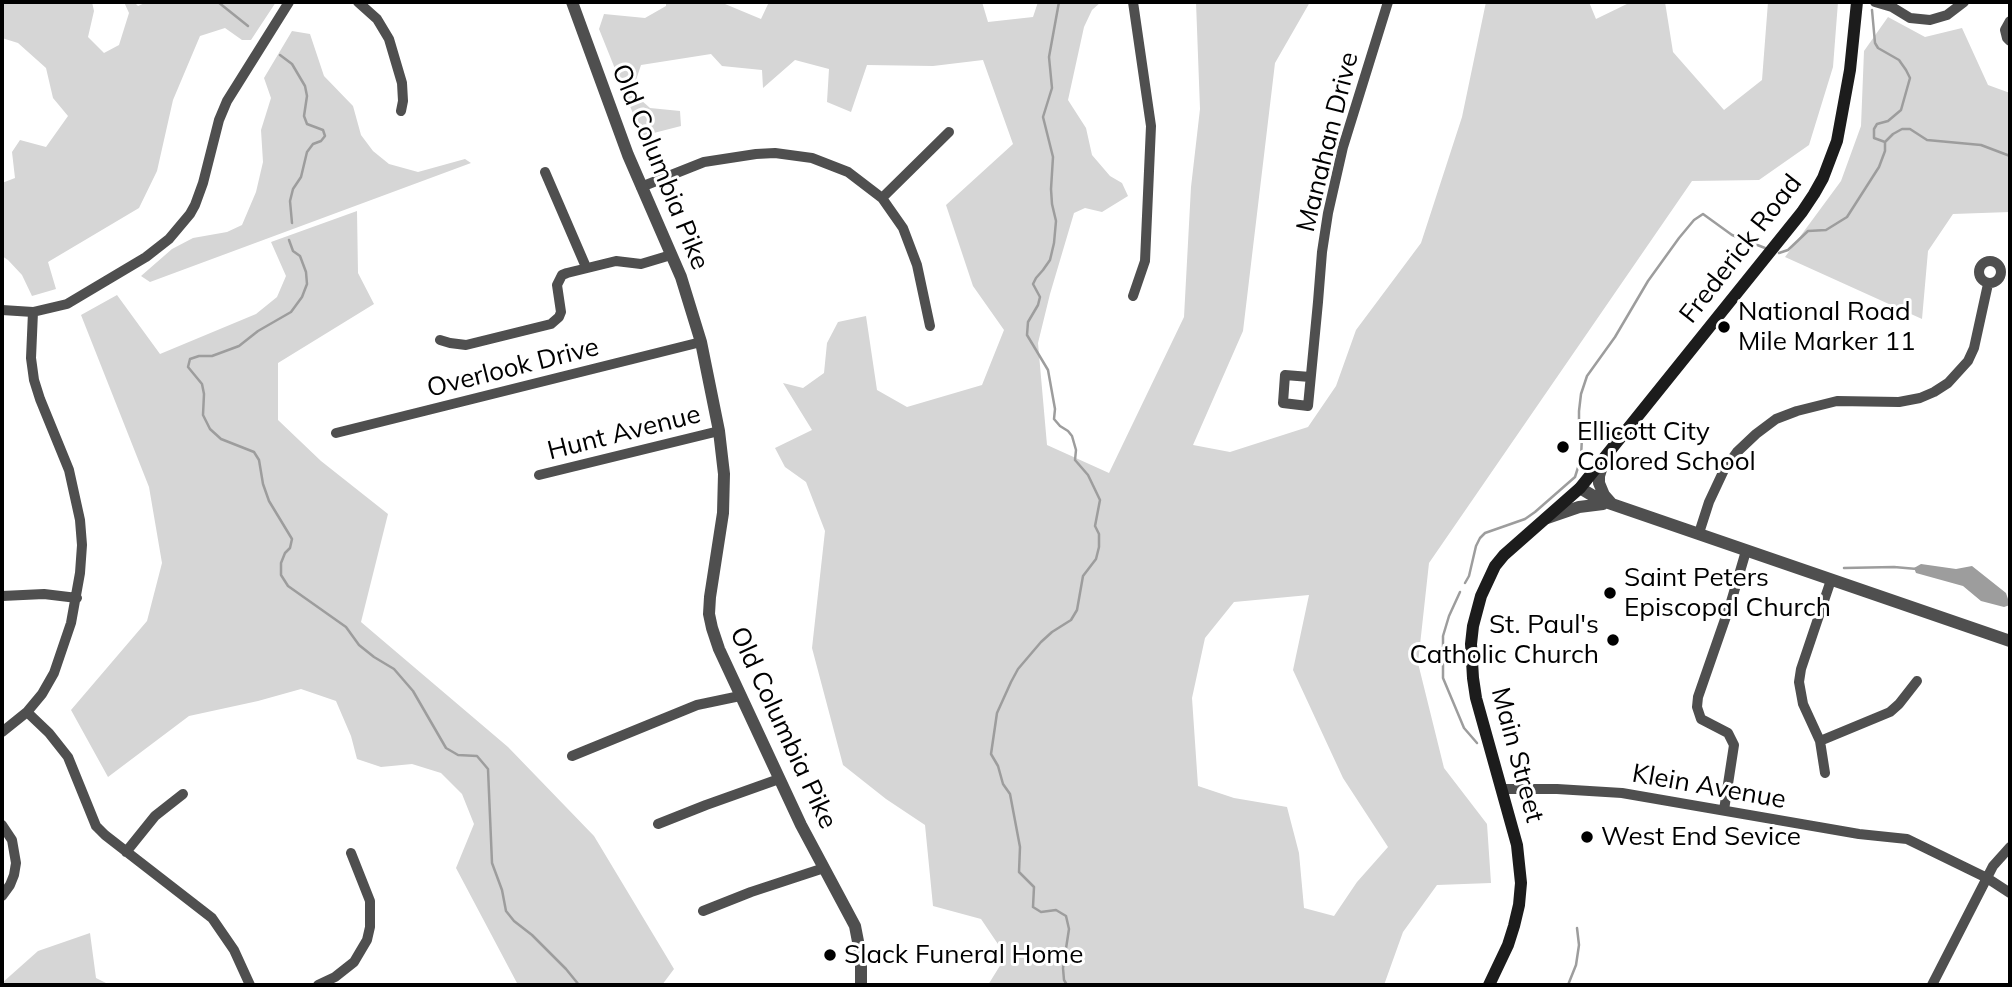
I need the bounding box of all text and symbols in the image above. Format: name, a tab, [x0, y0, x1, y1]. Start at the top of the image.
street label: Manahan Drive	[1291, 49, 1365, 235]
street label: Old Columbia Pike	[605, 60, 715, 274]
street label: Frederick Road	[1673, 169, 1809, 329]
place label: National Road Mile Marker 11	[1738, 296, 1916, 358]
marker: National Road Mile Marker 11	[1716, 319, 1732, 335]
street label: Overlook Drive	[424, 332, 602, 404]
street label: Hunt Avenue	[544, 399, 704, 467]
place label: Ellicott City Colored School	[1577, 416, 1756, 478]
marker: Ellicott City Colored School	[1555, 439, 1571, 455]
place label: Saint Peters Episcopal Church	[1624, 562, 1831, 624]
marker: Saint Peters Episcopal Church	[1602, 585, 1618, 601]
place label: St. Paul's Catholic Church	[1409, 609, 1599, 670]
street label: Old Columbia Pike	[723, 622, 843, 834]
marker: St. Paul's Catholic Church	[1605, 632, 1621, 648]
street label: Main Street	[1484, 684, 1550, 826]
street label: Klein Avenue	[1630, 758, 1788, 816]
place label: West End Sevice	[1601, 821, 1801, 853]
marker: West End Sevice	[1579, 829, 1595, 845]
place label: Slack Funeral Home	[844, 939, 1083, 971]
marker: Slack Funeral Home	[822, 947, 838, 963]

